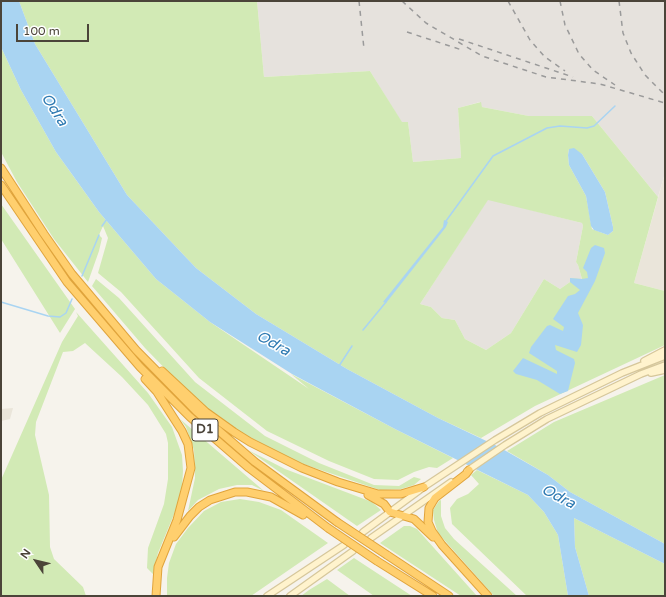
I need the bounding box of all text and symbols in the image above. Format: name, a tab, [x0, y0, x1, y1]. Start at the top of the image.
scale bar	[18, 16, 91, 42]
text: 100 m	[23, 24, 60, 38]
water label: Odra	[37, 90, 71, 130]
water label: Odra	[253, 328, 293, 360]
road number: D1	[192, 419, 218, 441]
water label: Odra	[538, 481, 578, 513]
north arrow	[16, 541, 56, 581]
text: N	[18, 546, 34, 561]

